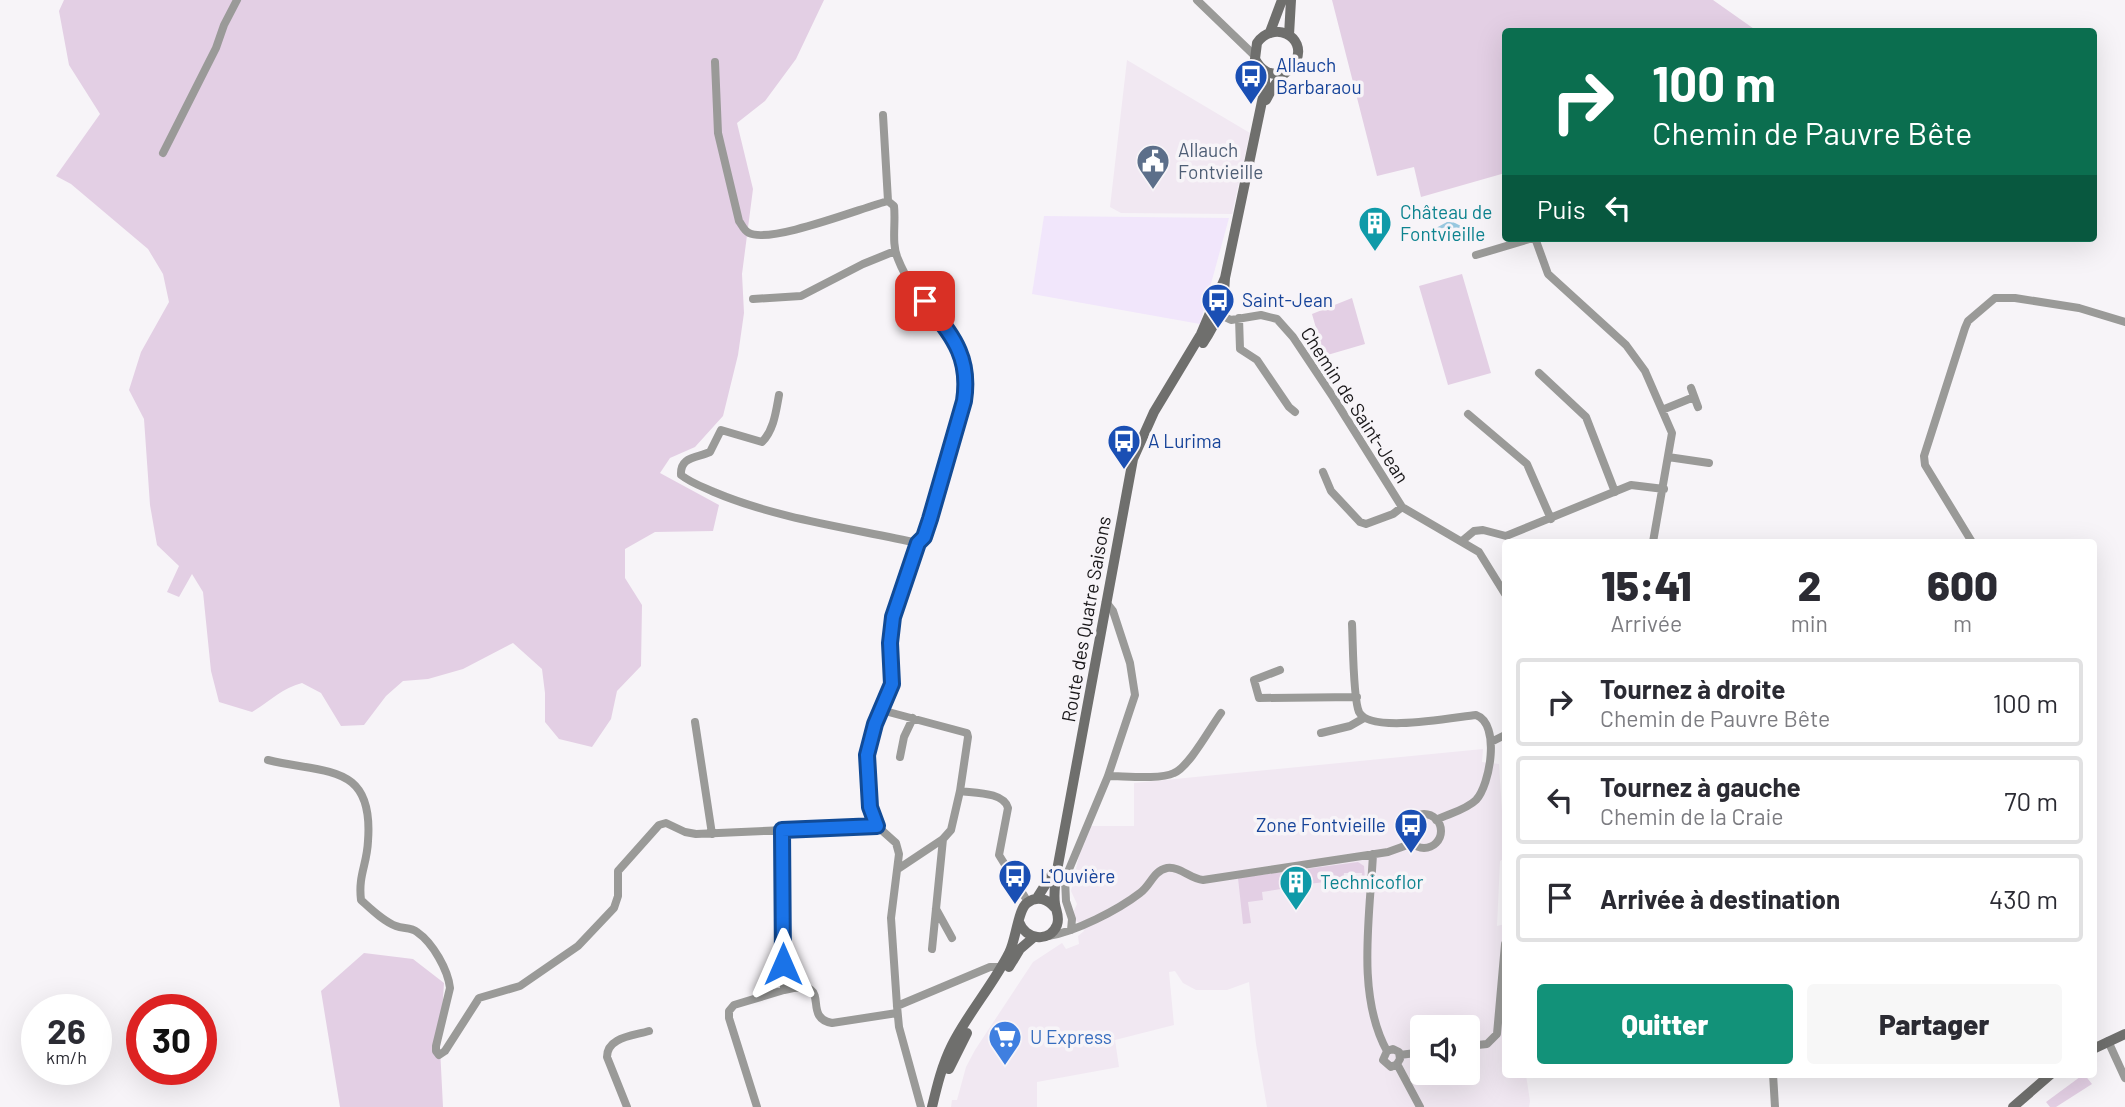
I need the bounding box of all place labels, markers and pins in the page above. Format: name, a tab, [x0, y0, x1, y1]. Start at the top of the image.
place label: Allauch Barbaraou	[1276, 53, 1362, 98]
bus stop icon: Allauch Barbaraou	[1232, 57, 1270, 106]
place label: Allauch Fontvieille	[1178, 138, 1263, 183]
public building icon: Allauch Fontvieille	[1134, 142, 1172, 191]
place label: Château de Fontvieille	[1400, 200, 1492, 245]
building icon: Château de Fontvieille	[1356, 204, 1394, 253]
pin	[895, 271, 955, 331]
bus stop icon: Saint-Jean	[1199, 281, 1237, 330]
place label: Saint-Jean	[1242, 288, 1333, 311]
bus stop icon: A Lurima	[1105, 422, 1143, 471]
place label: A Lurima	[1148, 429, 1222, 452]
bus stop icon: Zone Fontvieille	[1392, 806, 1430, 855]
place label: Zone Fontvieille	[1256, 813, 1386, 836]
bus stop icon: L'Ouvière	[996, 857, 1034, 906]
building icon: Technicoflor	[1277, 863, 1315, 912]
place label: L'Ouvière	[1040, 864, 1115, 887]
place label: Technicoflor	[1320, 870, 1423, 893]
supermarket icon: U Express	[986, 1018, 1024, 1067]
place label: U Express	[1030, 1025, 1112, 1048]

